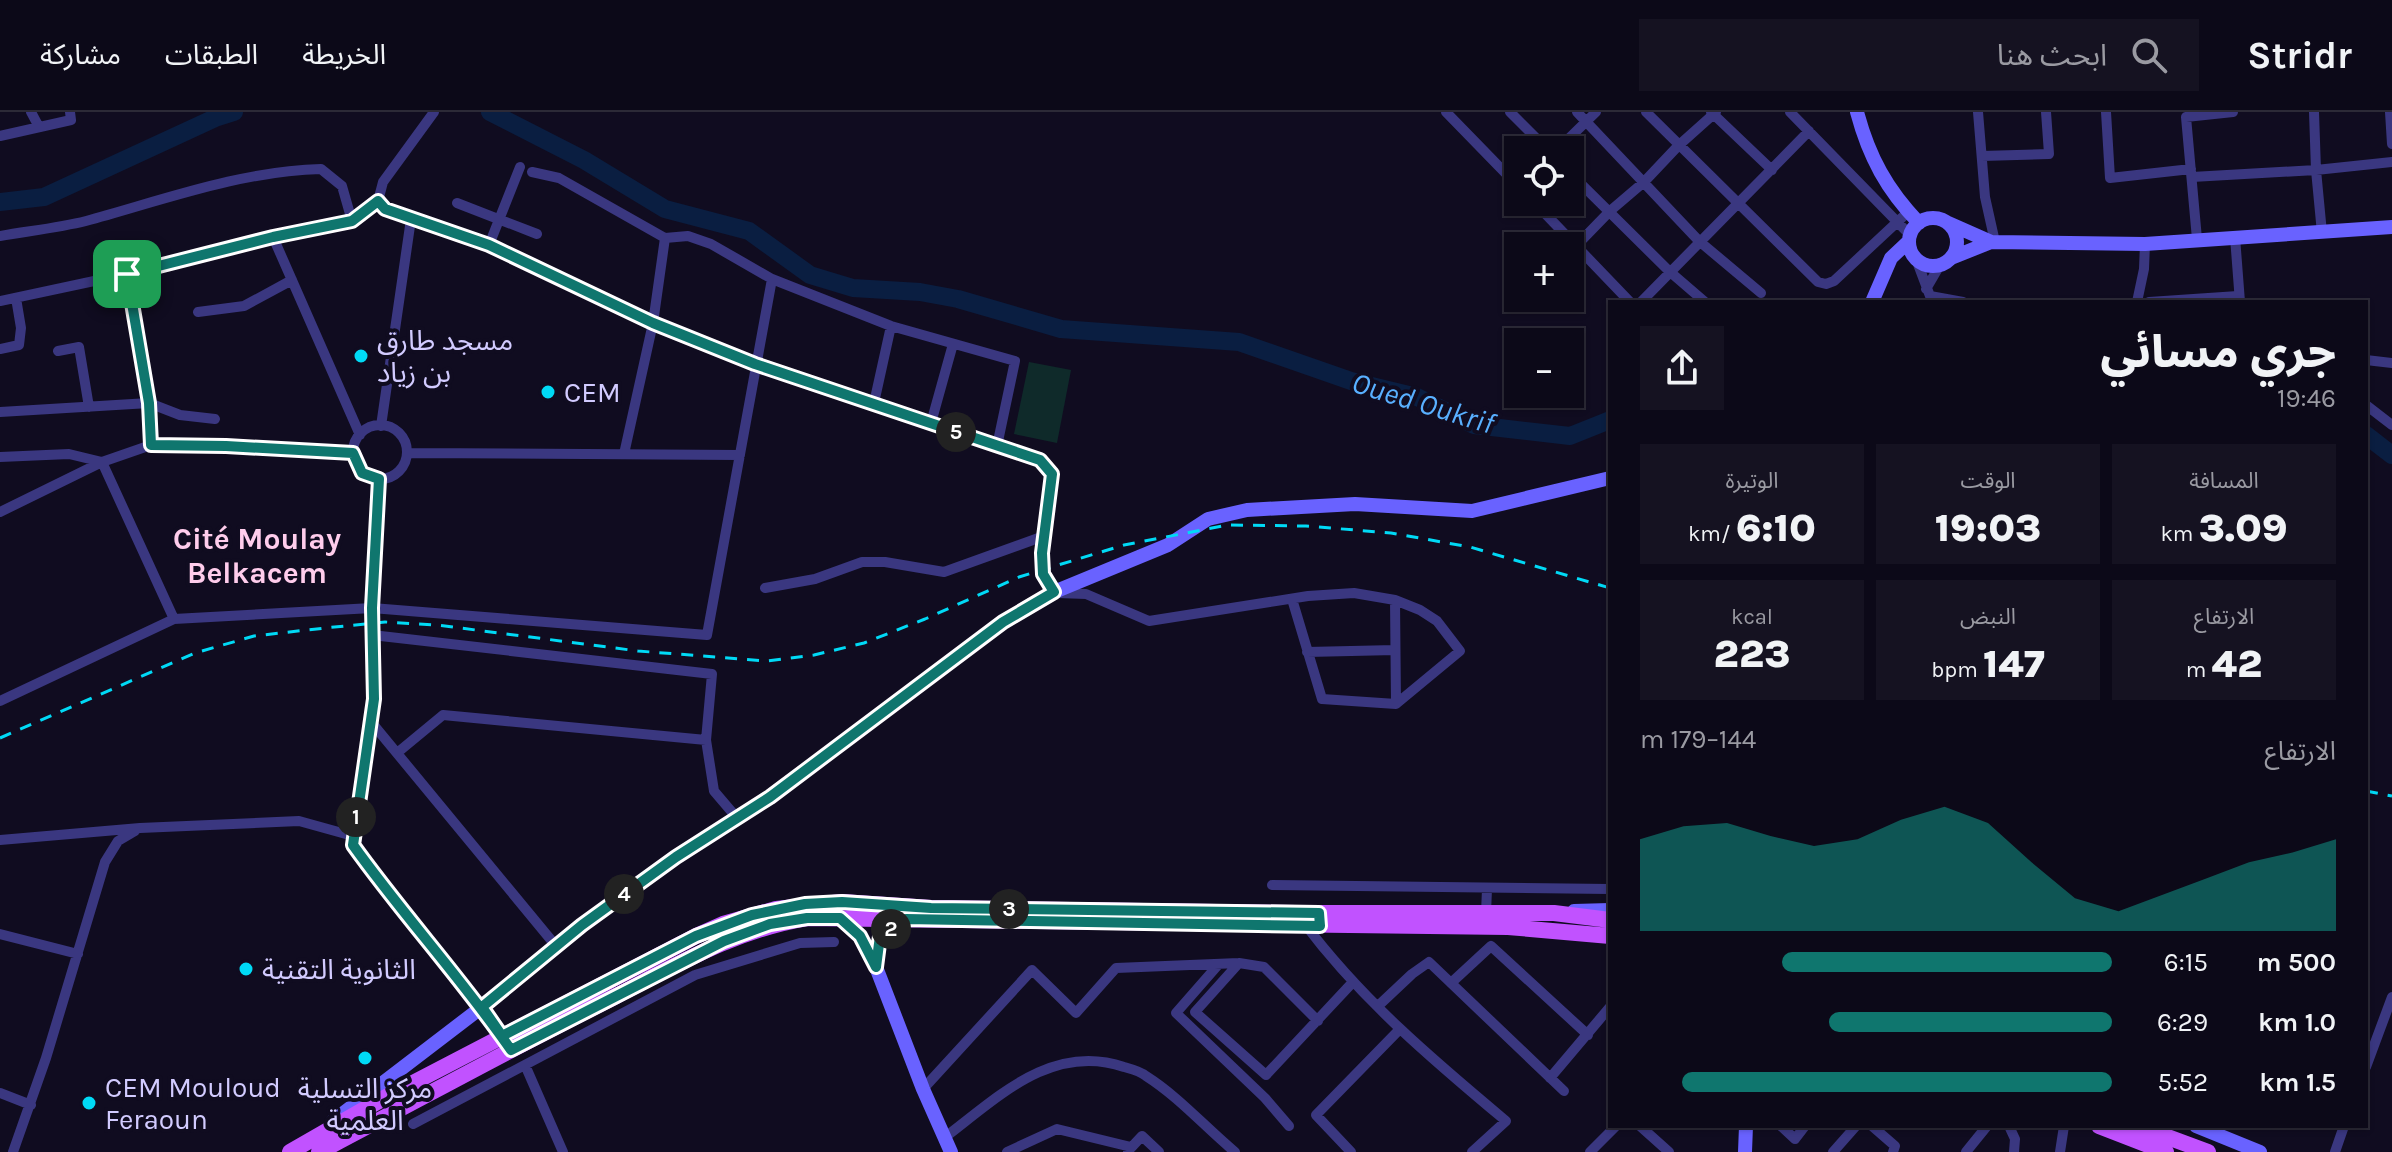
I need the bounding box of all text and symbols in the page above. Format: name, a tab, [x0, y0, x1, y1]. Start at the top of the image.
search box	[1639, 19, 2199, 91]
icon: search	[2127, 33, 2171, 77]
text: Stridr	[2247, 33, 2352, 78]
text: ابحث هنا	[1997, 37, 2107, 73]
text: مشاركة	[40, 38, 121, 71]
text: الطبقات	[165, 38, 258, 71]
text: الخريطة	[302, 38, 386, 71]
map controls	[1504, 136, 1584, 408]
button: locate	[1504, 136, 1584, 216]
button: +	[1504, 232, 1584, 312]
pin	[93, 240, 161, 308]
icon: arrive	[105, 252, 149, 296]
place label: مسجد طارق بن زياد	[377, 324, 513, 389]
button: share	[1640, 326, 1724, 410]
text: جري مسائي	[2100, 327, 2336, 378]
button: −	[1504, 328, 1584, 408]
marker: مسجد طارق بن زياد	[352, 347, 370, 365]
water label: Oued Oukrif	[1348, 364, 1501, 442]
place label: CEM	[564, 376, 621, 409]
marker: CEM	[539, 383, 557, 401]
text: 19:46	[2277, 383, 2336, 414]
pin: 5	[936, 412, 976, 452]
text: 5	[950, 419, 962, 445]
text: الوتيرة	[1726, 468, 1778, 494]
text: الوقت	[1960, 468, 2016, 494]
text: المسافة	[2189, 468, 2259, 494]
text: 6:10	[1736, 504, 1816, 551]
text: 19:03	[1935, 504, 2041, 551]
text: 3.09	[2199, 504, 2288, 551]
district label: Cité Moulay Belkacem	[173, 521, 341, 591]
text: /km	[1688, 521, 1736, 547]
text: km	[2160, 521, 2199, 547]
text: kcal	[1731, 604, 1773, 630]
text: النبض	[1960, 604, 2016, 630]
text: الارتفاع	[2194, 604, 2254, 630]
text: 223	[1714, 630, 1790, 677]
text: 147	[1983, 640, 2045, 687]
text: 42	[2212, 640, 2262, 687]
text: bpm	[1931, 657, 1983, 683]
text: m	[2186, 657, 2212, 683]
text: 144–179 m	[1640, 724, 1756, 755]
text: الارتفاع	[2265, 736, 2336, 767]
pin: 1	[336, 797, 376, 837]
text: 1	[352, 804, 360, 830]
pin: 4	[604, 874, 644, 914]
text: 4	[617, 881, 631, 907]
pin: 3	[989, 889, 1029, 929]
text: 3	[1002, 896, 1016, 922]
pin: 2	[871, 909, 911, 949]
text: 2	[884, 916, 898, 942]
text: 6:15	[2164, 947, 2208, 978]
text: 500 m	[2257, 947, 2336, 978]
place label: الثانوية التقنية	[262, 953, 416, 986]
marker: الثانوية التقنية	[237, 960, 255, 978]
text: 6:29	[2157, 1007, 2208, 1038]
text: 1.0 km	[2258, 1007, 2336, 1038]
marker: مركز التسلية العلمية	[356, 1049, 374, 1067]
text: 5:52	[2158, 1067, 2208, 1098]
text: 1.5 km	[2259, 1067, 2336, 1098]
place label: CEM Mouloud Feraoun	[105, 1071, 281, 1136]
place label: مركز التسلية العلمية	[298, 1072, 432, 1137]
marker: CEM Mouloud Feraoun	[80, 1094, 98, 1112]

